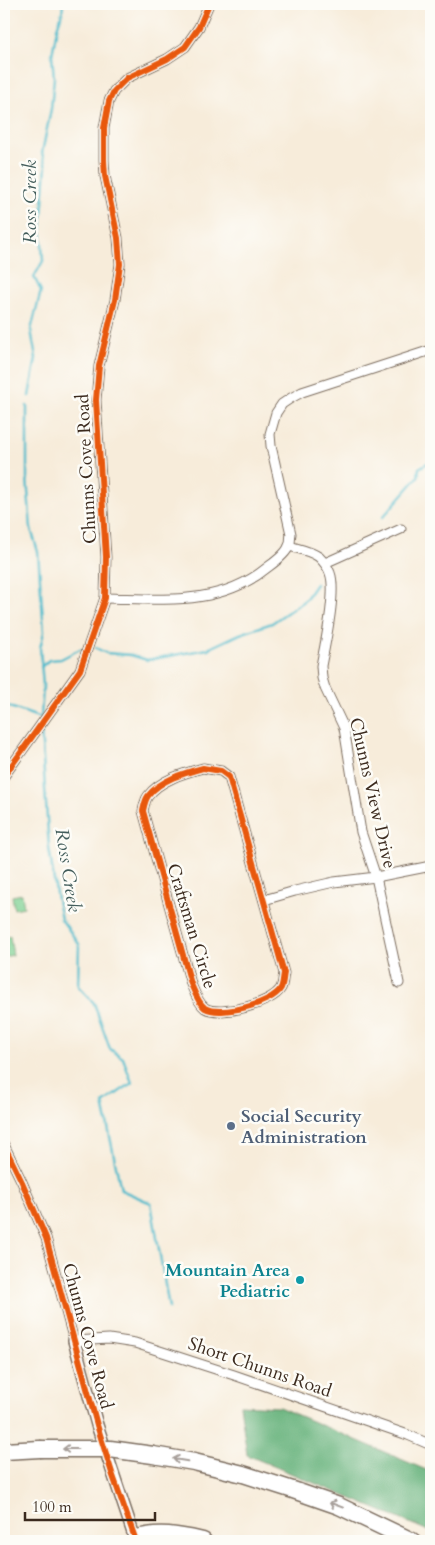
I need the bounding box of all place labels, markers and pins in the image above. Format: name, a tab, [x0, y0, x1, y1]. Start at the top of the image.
place label: Social Security Administration	[241, 1104, 367, 1150]
marker: Social Security Administration	[225, 1120, 237, 1132]
place label: Mountain Area Pediatric	[165, 1258, 290, 1304]
marker: Mountain Area Pediatric	[294, 1274, 306, 1286]

